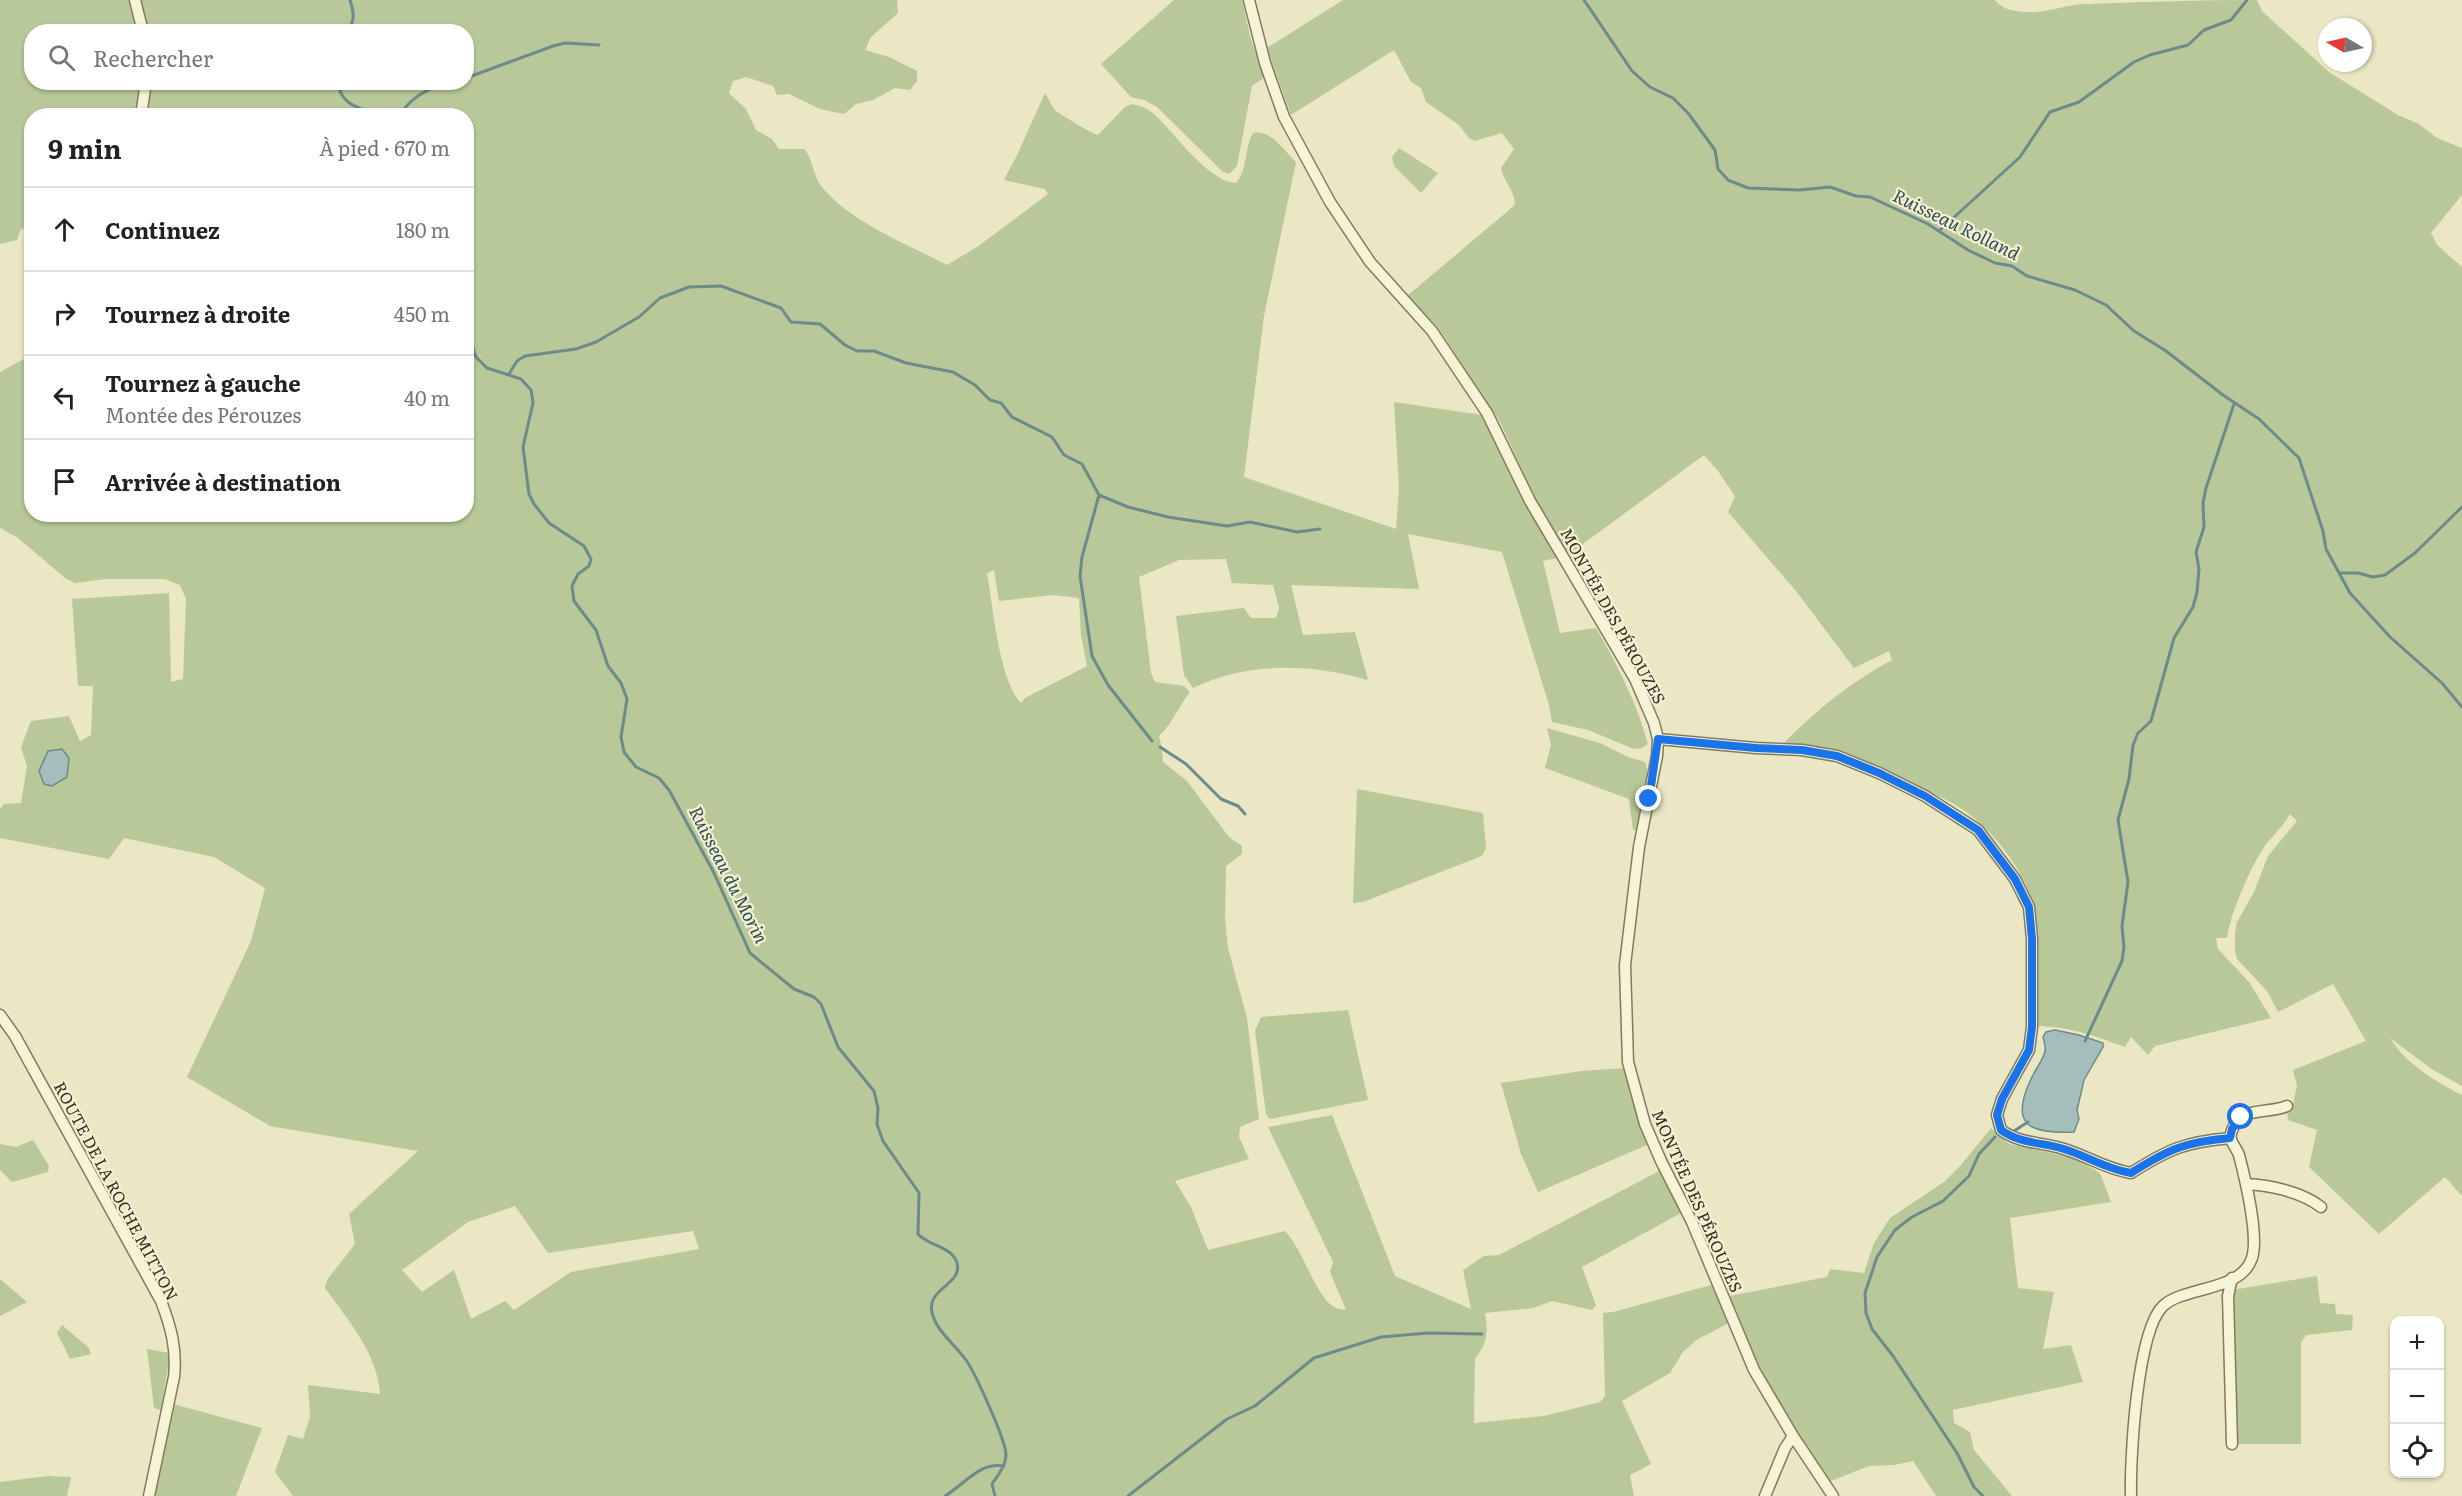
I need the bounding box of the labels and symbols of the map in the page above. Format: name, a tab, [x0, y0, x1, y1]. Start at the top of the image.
north arrow	[2318, 18, 2372, 72]
water label: Ruisseau Rolland	[1889, 181, 2025, 266]
street label: MONTÉE DES PÉROUZES	[1555, 523, 1672, 708]
route end	[1635, 785, 1661, 811]
water label: Ruisseau du Morin	[683, 801, 776, 948]
street label: ROUTE DE LA ROCHE MITTON	[49, 1077, 185, 1304]
route start	[2227, 1103, 2253, 1129]
street label: MONTÉE DES PÉROUZES	[1647, 1105, 1749, 1296]

